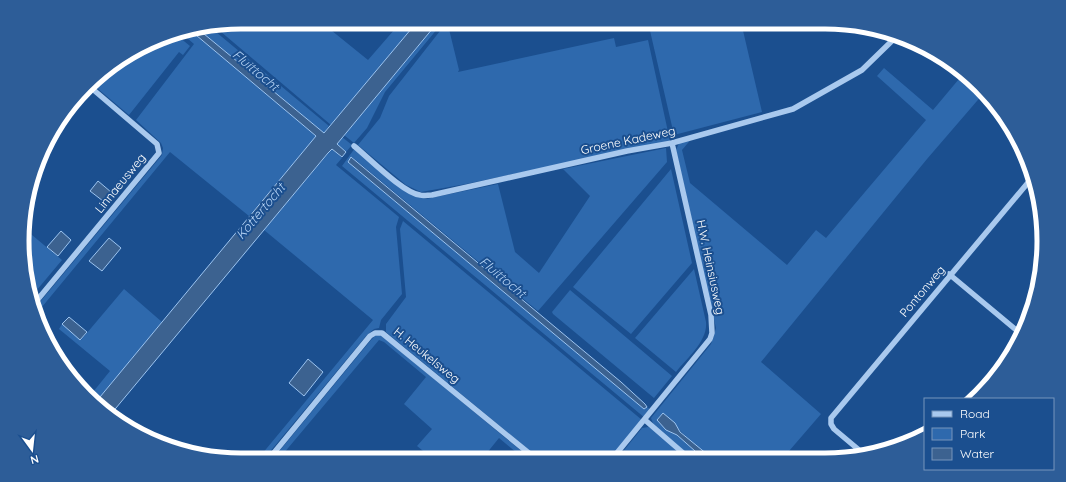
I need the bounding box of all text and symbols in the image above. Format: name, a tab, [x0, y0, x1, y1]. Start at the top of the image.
water label: Fluittocht	[230, 46, 284, 95]
street label: Groene Kadeweg	[579, 123, 677, 157]
street label: Linnaeusweg	[91, 150, 149, 216]
water label: Kottertocht	[232, 179, 289, 242]
street label: H.W. Heinsiusweg	[694, 218, 728, 316]
water label: Fluittocht	[477, 253, 531, 302]
street label: Pontonweg	[896, 262, 948, 320]
street label: H. Heukelsweg	[391, 324, 463, 386]
legend	[924, 398, 1054, 470]
text: Road	[960, 406, 990, 421]
text: Park	[960, 426, 985, 441]
north arrow	[12, 430, 52, 470]
text: Water	[960, 446, 995, 461]
text: N	[29, 452, 40, 467]

